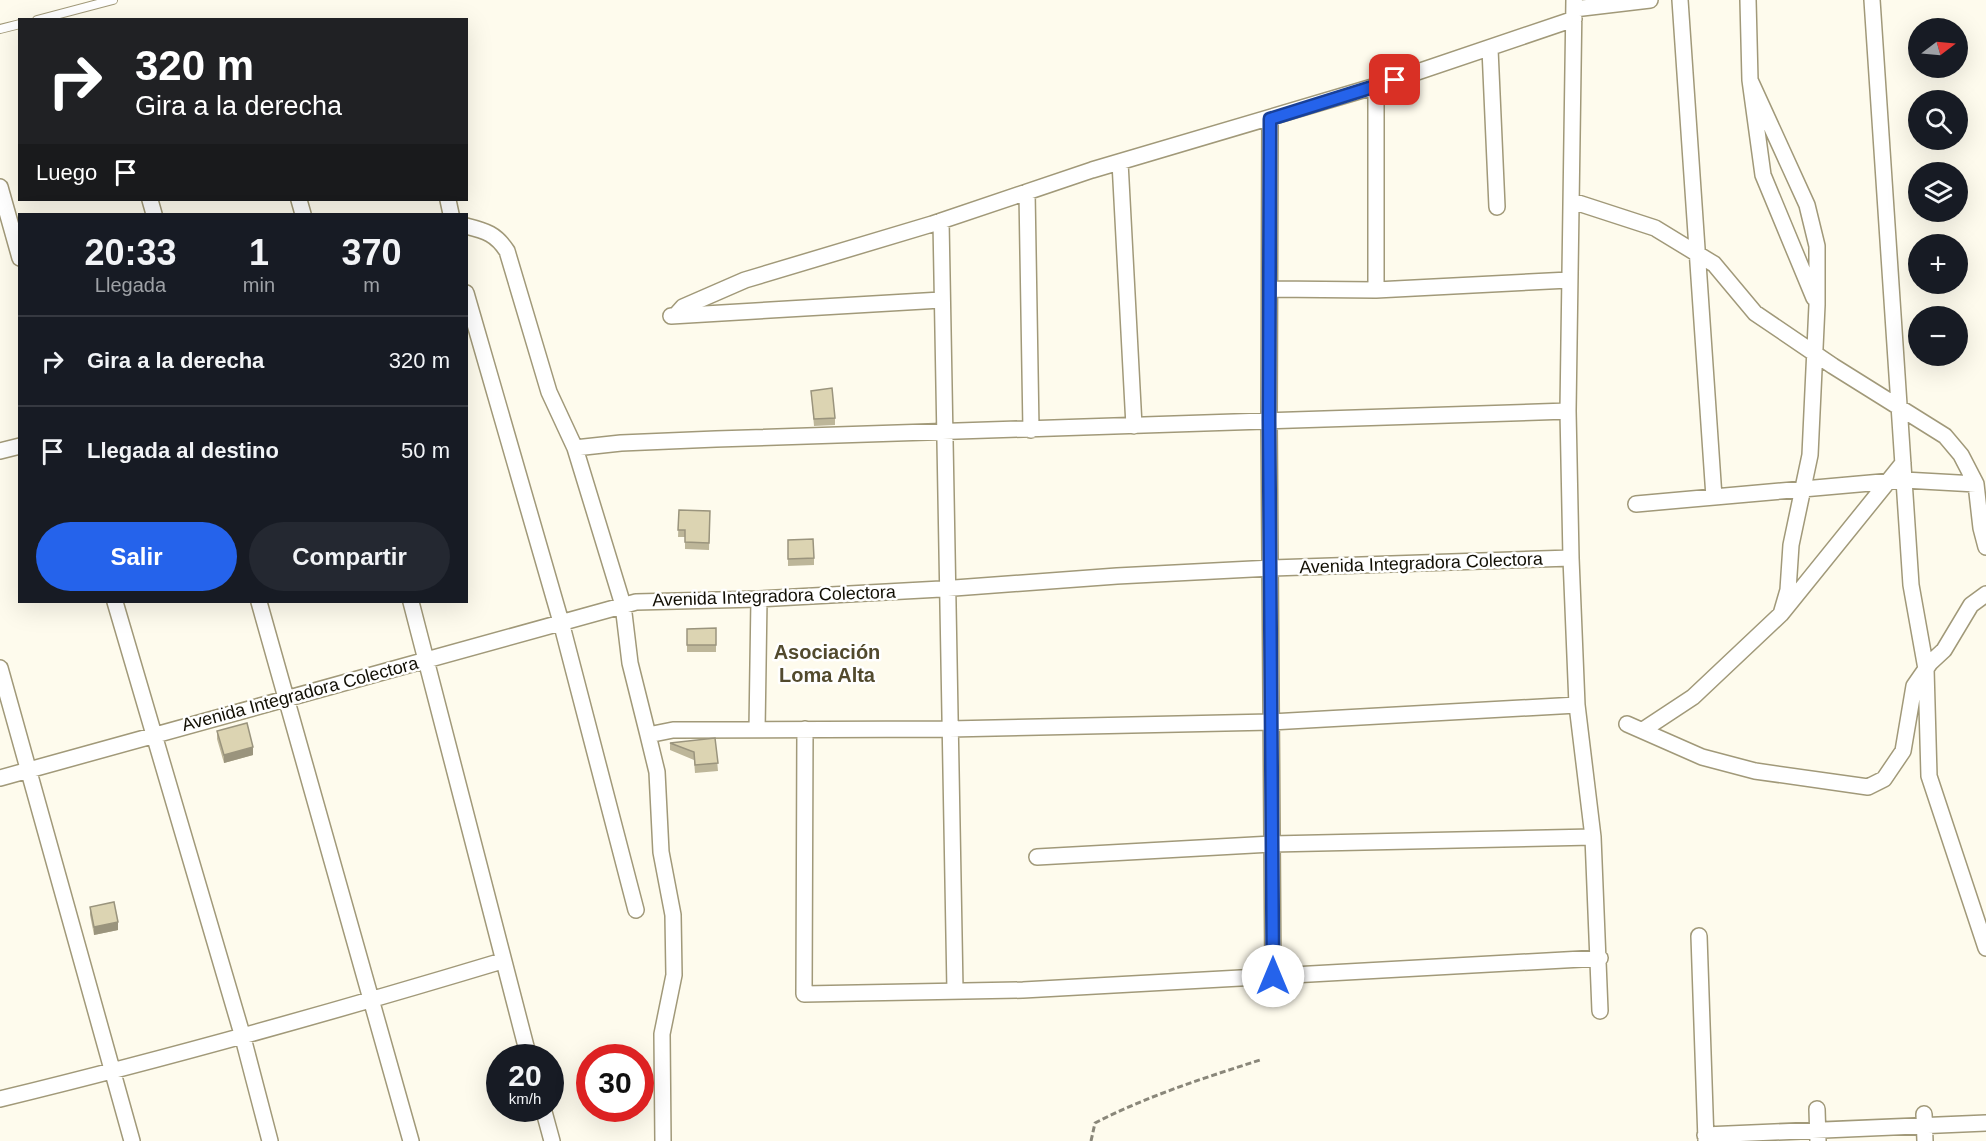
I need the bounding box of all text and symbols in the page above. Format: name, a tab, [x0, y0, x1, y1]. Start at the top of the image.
north arrow	[1908, 18, 1968, 78]
map controls	[1908, 18, 1968, 366]
icon: right	[36, 42, 114, 120]
text: 320 m	[135, 42, 254, 89]
pin	[1369, 54, 1420, 105]
icon: arrive	[1378, 63, 1411, 96]
button: search	[1908, 90, 1968, 150]
text: Gira a la derecha	[135, 91, 342, 121]
icon: arrive	[109, 156, 142, 189]
text: Luego	[36, 160, 97, 185]
button: layers	[1908, 162, 1968, 222]
text: 20:33	[84, 232, 176, 273]
text: 1	[249, 232, 269, 273]
text: 370	[341, 232, 402, 273]
button: +	[1908, 234, 1968, 294]
text: Llegada	[95, 274, 166, 296]
text: min	[243, 274, 275, 296]
text: m	[363, 274, 380, 296]
button: −	[1908, 306, 1968, 366]
icon: right	[36, 345, 69, 378]
text: Gira a la derecha	[87, 348, 264, 373]
text: 320 m	[389, 348, 450, 373]
icon: arrive	[36, 435, 69, 468]
text: Llegada al destino	[87, 438, 279, 463]
text: 50 m	[401, 438, 450, 463]
button: Salir	[36, 522, 237, 591]
button: Compartir	[249, 522, 450, 591]
street label: Avenida Integradora Colectora	[1299, 549, 1544, 577]
street label: Avenida Integradora Colectora	[652, 582, 897, 610]
district label: Asociación Loma Alta	[774, 641, 880, 686]
street label: Avenida Integradora Colectora	[180, 653, 421, 735]
position arrow	[1241, 944, 1305, 1008]
speed limit sign: 30	[576, 1044, 654, 1122]
text: 20	[508, 1059, 542, 1092]
text: km/h	[509, 1090, 541, 1107]

